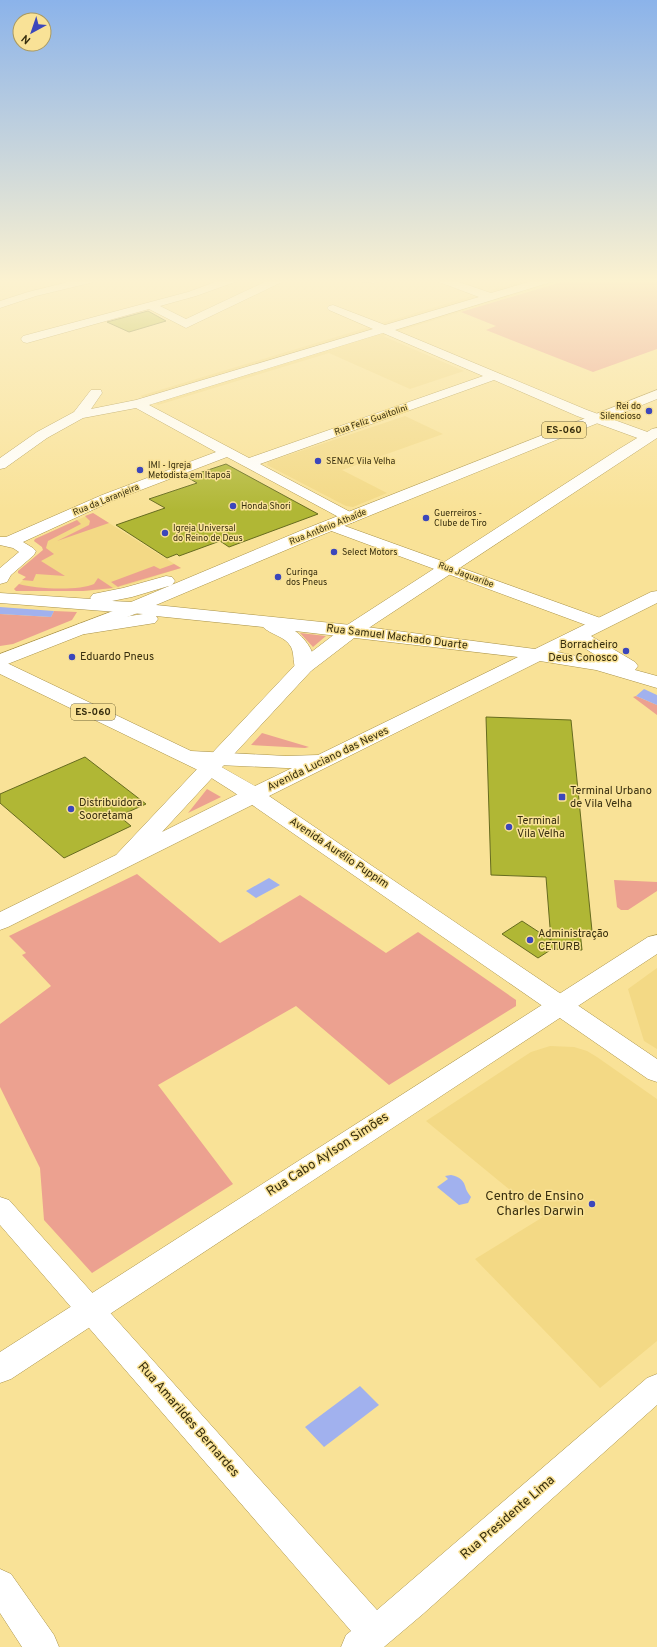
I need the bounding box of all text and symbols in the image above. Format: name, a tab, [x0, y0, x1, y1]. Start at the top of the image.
north arrow	[12, 12, 52, 52]
text: N	[19, 31, 34, 47]
place label: Rei do Silencioso	[600, 401, 641, 422]
street label: Rua Feliz Guaitolini	[333, 402, 409, 438]
marker: Rei do Silencioso	[644, 406, 654, 416]
road number: ES-060	[542, 422, 586, 438]
marker: SENAC Vila Velha	[313, 456, 323, 466]
place label: SENAC Vila Velha	[326, 456, 396, 467]
place label: IMI - Igreja Metodista em Itapoã	[148, 460, 231, 481]
marker: IMI - Igreja Metodista em Itapoã	[135, 465, 145, 475]
street label: Rua da Laranjeira	[71, 482, 141, 518]
marker: Honda Shori	[228, 501, 238, 511]
place label: Honda Shori	[241, 501, 291, 512]
street label: Rua Antônio Athaíde	[288, 506, 368, 548]
place label: Guerreiros - Clube de Tiro	[434, 508, 487, 529]
marker: Guerreiros - Clube de Tiro	[421, 513, 431, 523]
place label: Igreja Universal do Reino de Deus	[173, 523, 243, 544]
marker: Igreja Universal do Reino de Deus	[160, 528, 170, 538]
marker: Select Motors	[329, 547, 339, 557]
place label: Select Motors	[342, 547, 397, 558]
street label: Rua Jaguaribe	[437, 560, 495, 590]
place label: Curinga dos Pneus	[286, 567, 327, 588]
marker: Curinga dos Pneus	[273, 572, 283, 582]
street label: Rua Samuel Machado Duarte	[326, 621, 469, 653]
place label: Borracheiro Deus Conosco	[548, 638, 618, 665]
marker: Borracheiro Deus Conosco	[621, 646, 631, 656]
place label: Eduardo Pneus	[80, 650, 154, 664]
marker: Eduardo Pneus	[67, 652, 77, 662]
road number: ES-060	[71, 704, 115, 720]
street label: Avenida Luciano das Neves	[265, 723, 391, 795]
place label: Terminal Urbano de Vila Velha	[570, 784, 652, 811]
marker: Terminal Urbano de Vila Velha	[557, 792, 567, 802]
place label: Distribuidora Sooretama	[79, 796, 143, 823]
marker: Distribuidora Sooretama	[66, 804, 76, 814]
street label: Avenida Aurélio Puppim	[287, 814, 391, 892]
place label: Terminal Vila Velha	[517, 814, 565, 841]
marker: Terminal Vila Velha	[504, 822, 514, 832]
place label: Administração CETURB	[538, 927, 609, 954]
marker: Administração CETURB	[525, 935, 535, 945]
street label: Rua Cabo Aylson Simões	[264, 1109, 392, 1201]
place label: Centro de Ensino Charles Darwin	[485, 1189, 584, 1220]
marker: Centro de Ensino Charles Darwin	[587, 1199, 597, 1209]
street label: Rua Amarildes Bernardes	[134, 1359, 242, 1481]
street label: Rua Presidente Lima	[458, 1473, 558, 1563]

